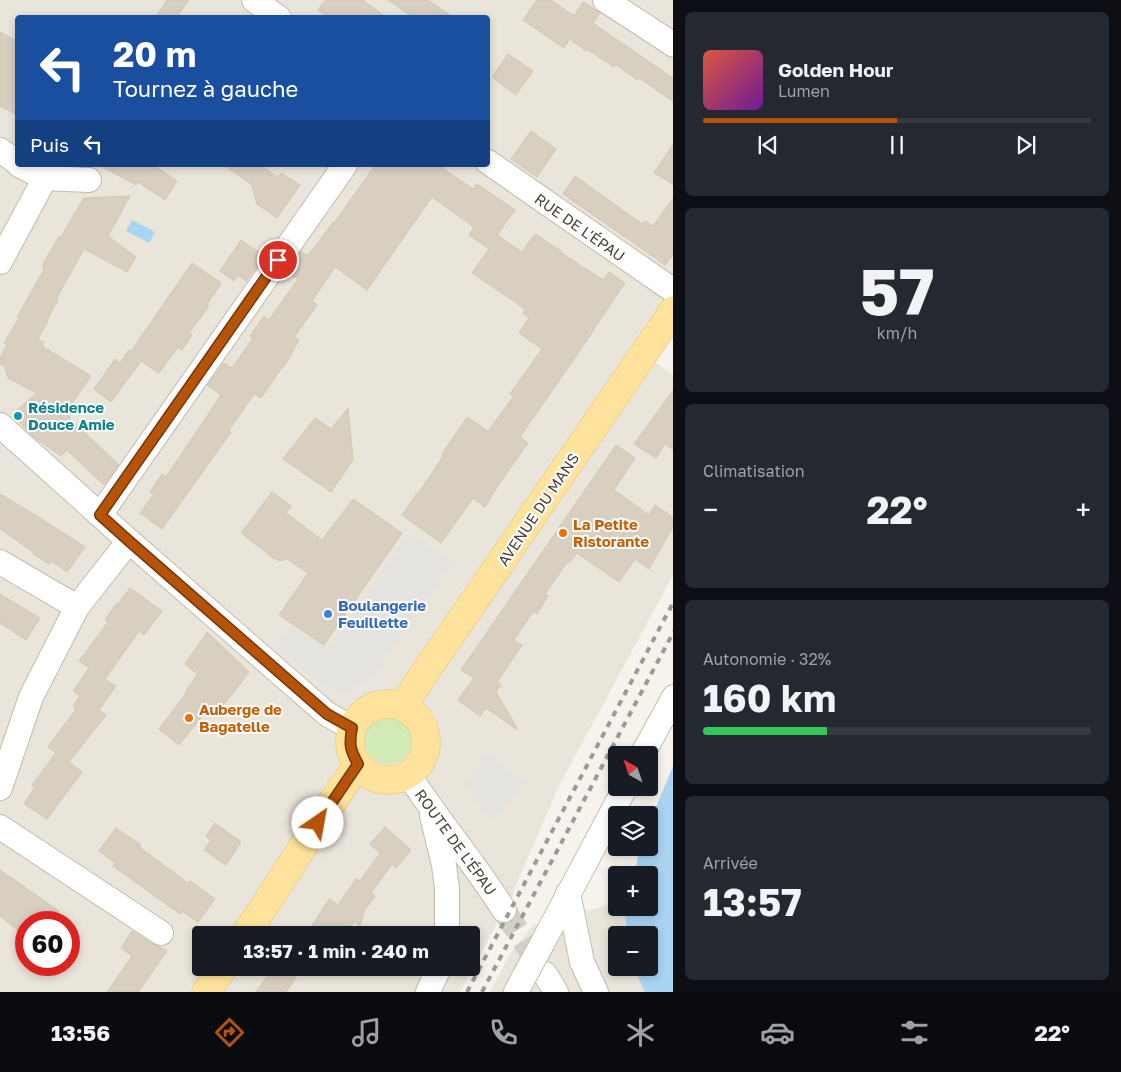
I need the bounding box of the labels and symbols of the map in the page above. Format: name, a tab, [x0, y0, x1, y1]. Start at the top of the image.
street label: RUE DE L'ÉPAU	[531, 189, 629, 265]
pin	[257, 239, 299, 281]
place label: Résidence Douce Amie	[28, 398, 115, 433]
marker: Résidence Douce Amie	[12, 410, 24, 422]
street label: AVENUE DU MANS	[494, 449, 582, 569]
place label: La Petite Ristorante	[573, 515, 649, 550]
marker: La Petite Ristorante	[557, 527, 569, 539]
place label: Boulangerie Feuillette	[338, 596, 426, 631]
marker: Boulangerie Feuillette	[322, 608, 334, 620]
place label: Auberge de Bagatelle	[199, 700, 282, 735]
marker: Auberge de Bagatelle	[183, 712, 195, 724]
north arrow	[608, 746, 658, 796]
street label: ROUTE DE L'ÉPAU	[412, 786, 500, 898]
position arrow	[291, 796, 343, 848]
speed limit sign: 60	[15, 911, 80, 976]

